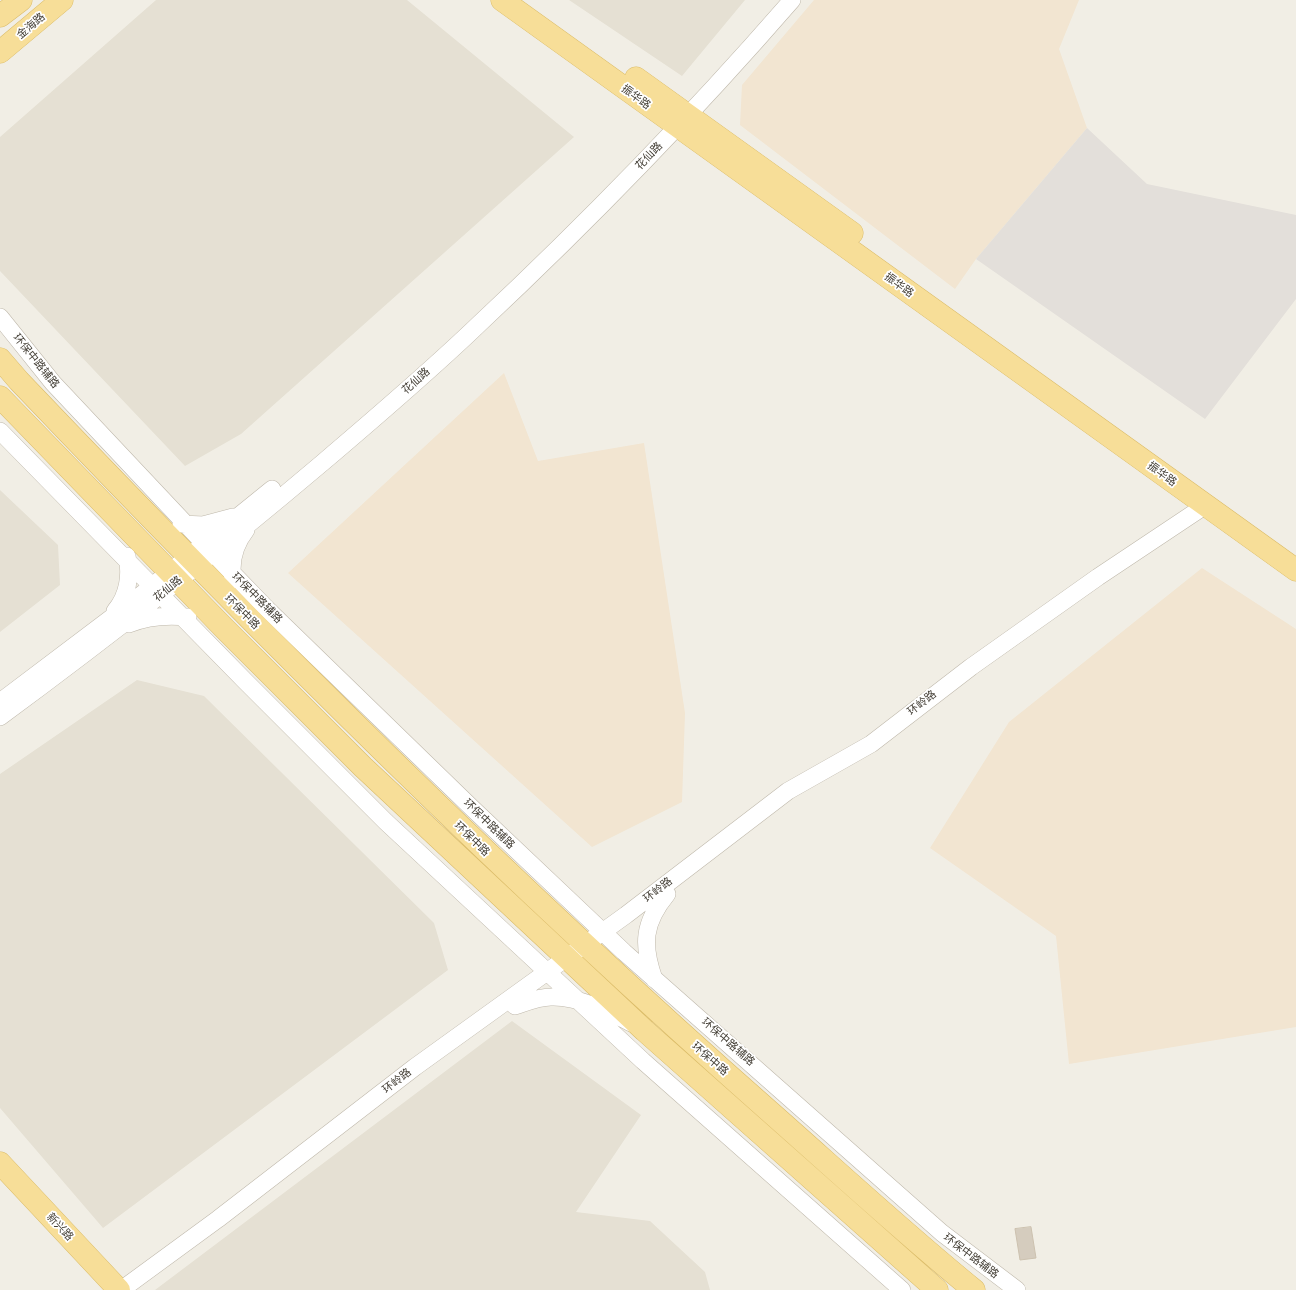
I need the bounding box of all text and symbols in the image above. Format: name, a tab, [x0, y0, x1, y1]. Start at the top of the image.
street label: 金海路	[14, 10, 48, 42]
street label: 振华路	[619, 82, 653, 112]
street label: 花仙路	[633, 140, 665, 172]
street label: 振华路	[882, 270, 916, 300]
street label: 环保中路辅路	[10, 331, 62, 391]
street label: 花仙路	[399, 365, 433, 397]
street label: 振华路	[1145, 459, 1179, 489]
street label: 环保中路辅路	[229, 570, 285, 626]
street label: 花仙路	[151, 573, 185, 605]
street label: 环保中路	[222, 592, 262, 632]
street label: 环岭路	[905, 688, 939, 718]
street label: 环保中路辅路	[461, 796, 517, 852]
street label: 环保中路	[452, 819, 492, 859]
street label: 环岭路	[641, 875, 675, 905]
street label: 环保中路辅路	[699, 1015, 757, 1069]
street label: 环保中路	[689, 1040, 731, 1078]
street label: 环岭路	[380, 1066, 414, 1096]
street label: 新兴路	[44, 1210, 76, 1244]
street label: 环保中路辅路	[941, 1231, 1001, 1281]

